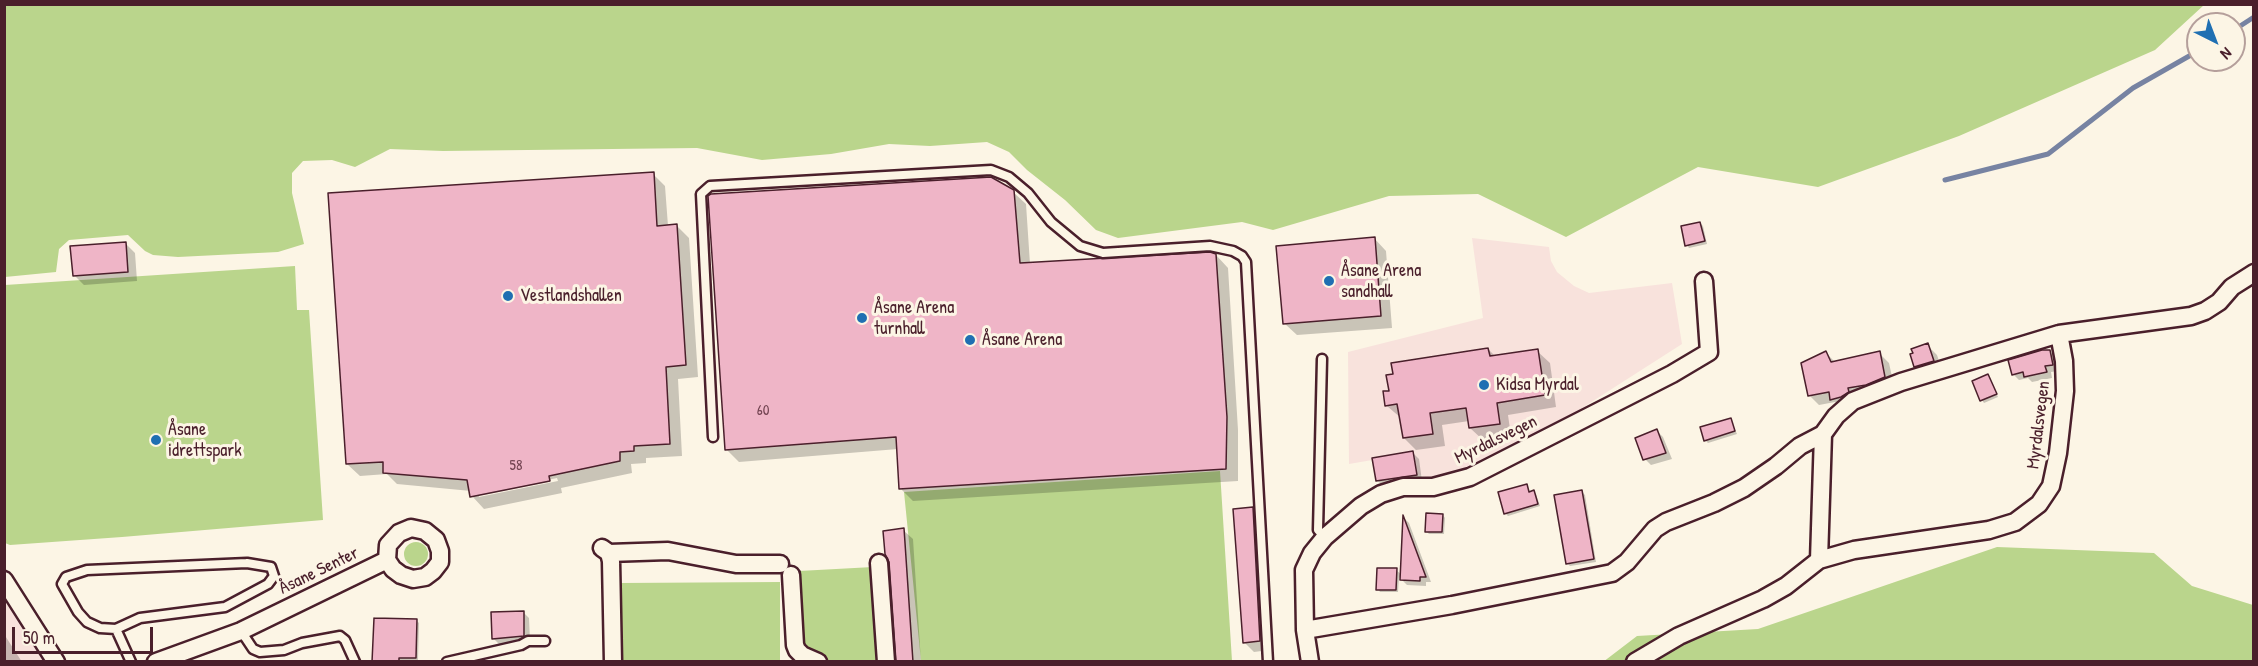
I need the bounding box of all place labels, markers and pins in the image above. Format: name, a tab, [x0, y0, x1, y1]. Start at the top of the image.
place label: Åsane Arena sandhall	[1341, 260, 1421, 302]
marker: Åsane Arena sandhall	[1322, 274, 1336, 288]
place label: Vestlandshallen	[520, 285, 622, 307]
marker: Vestlandshallen	[501, 289, 515, 303]
place label: Åsane Arena turnhall	[874, 297, 954, 340]
marker: Åsane Arena turnhall	[855, 311, 869, 325]
place label: Åsane Arena	[982, 329, 1062, 351]
marker: Åsane Arena	[963, 333, 977, 347]
place label: Kidsa Myrdal	[1496, 374, 1579, 396]
marker: Kidsa Myrdal	[1477, 378, 1491, 392]
place label: Åsane idrettspark	[168, 419, 242, 462]
marker: Åsane idrettspark	[149, 433, 163, 447]

